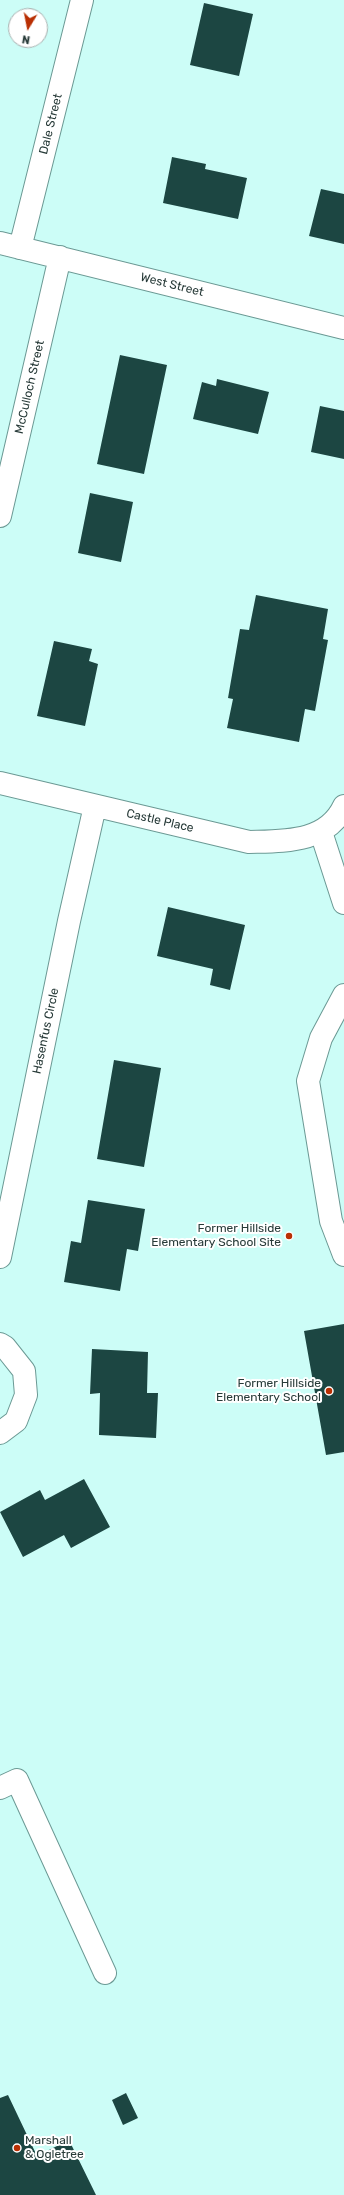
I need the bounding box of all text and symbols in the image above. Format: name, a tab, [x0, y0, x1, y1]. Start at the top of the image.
north arrow	[8, 8, 48, 48]
text: N	[21, 32, 31, 46]
street label: Dale Street	[36, 92, 66, 156]
street label: West Street	[139, 270, 205, 300]
street label: McCulloch Street	[12, 339, 48, 435]
street label: Castle Place	[125, 806, 195, 836]
street label: Hasenfus Circle	[30, 987, 62, 1075]
place label: Former Hillside Elementary School Site	[151, 1222, 281, 1250]
marker: Former Hillside Elementary School Site	[284, 1231, 294, 1241]
place label: Former Hillside Elementary School	[216, 1377, 321, 1405]
marker: Former Hillside Elementary School	[324, 1386, 334, 1396]
place label: Marshall & Ogletree	[25, 2134, 84, 2162]
marker: Marshall & Ogletree	[12, 2143, 22, 2153]

